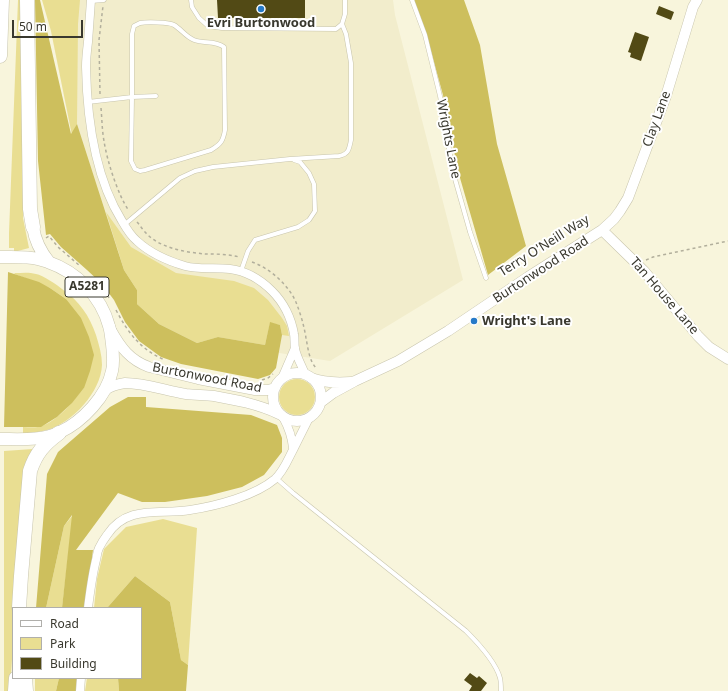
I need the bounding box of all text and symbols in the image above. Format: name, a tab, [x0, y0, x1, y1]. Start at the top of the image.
marker: Evri Burtonwood	[256, 4, 266, 14]
scale bar	[14, 12, 85, 38]
place label: Evri Burtonwood	[207, 15, 315, 31]
text: 50 m	[19, 18, 47, 35]
street label: Clay Lane	[640, 89, 674, 149]
street label: Wrights Lane	[433, 98, 463, 180]
street label: Terry O'Neill Way	[496, 212, 592, 280]
street label: Burtonwood Road	[490, 233, 592, 307]
street label: Tan House Lane	[626, 254, 702, 338]
road number: A5281	[65, 277, 109, 297]
place label: Wright's Lane	[482, 313, 571, 329]
marker: Wright's Lane	[469, 316, 479, 326]
street label: Burtonwood Road	[151, 360, 263, 396]
legend	[12, 607, 142, 679]
text: Road	[50, 615, 79, 632]
text: Park	[50, 635, 75, 652]
text: Building	[50, 655, 97, 672]

